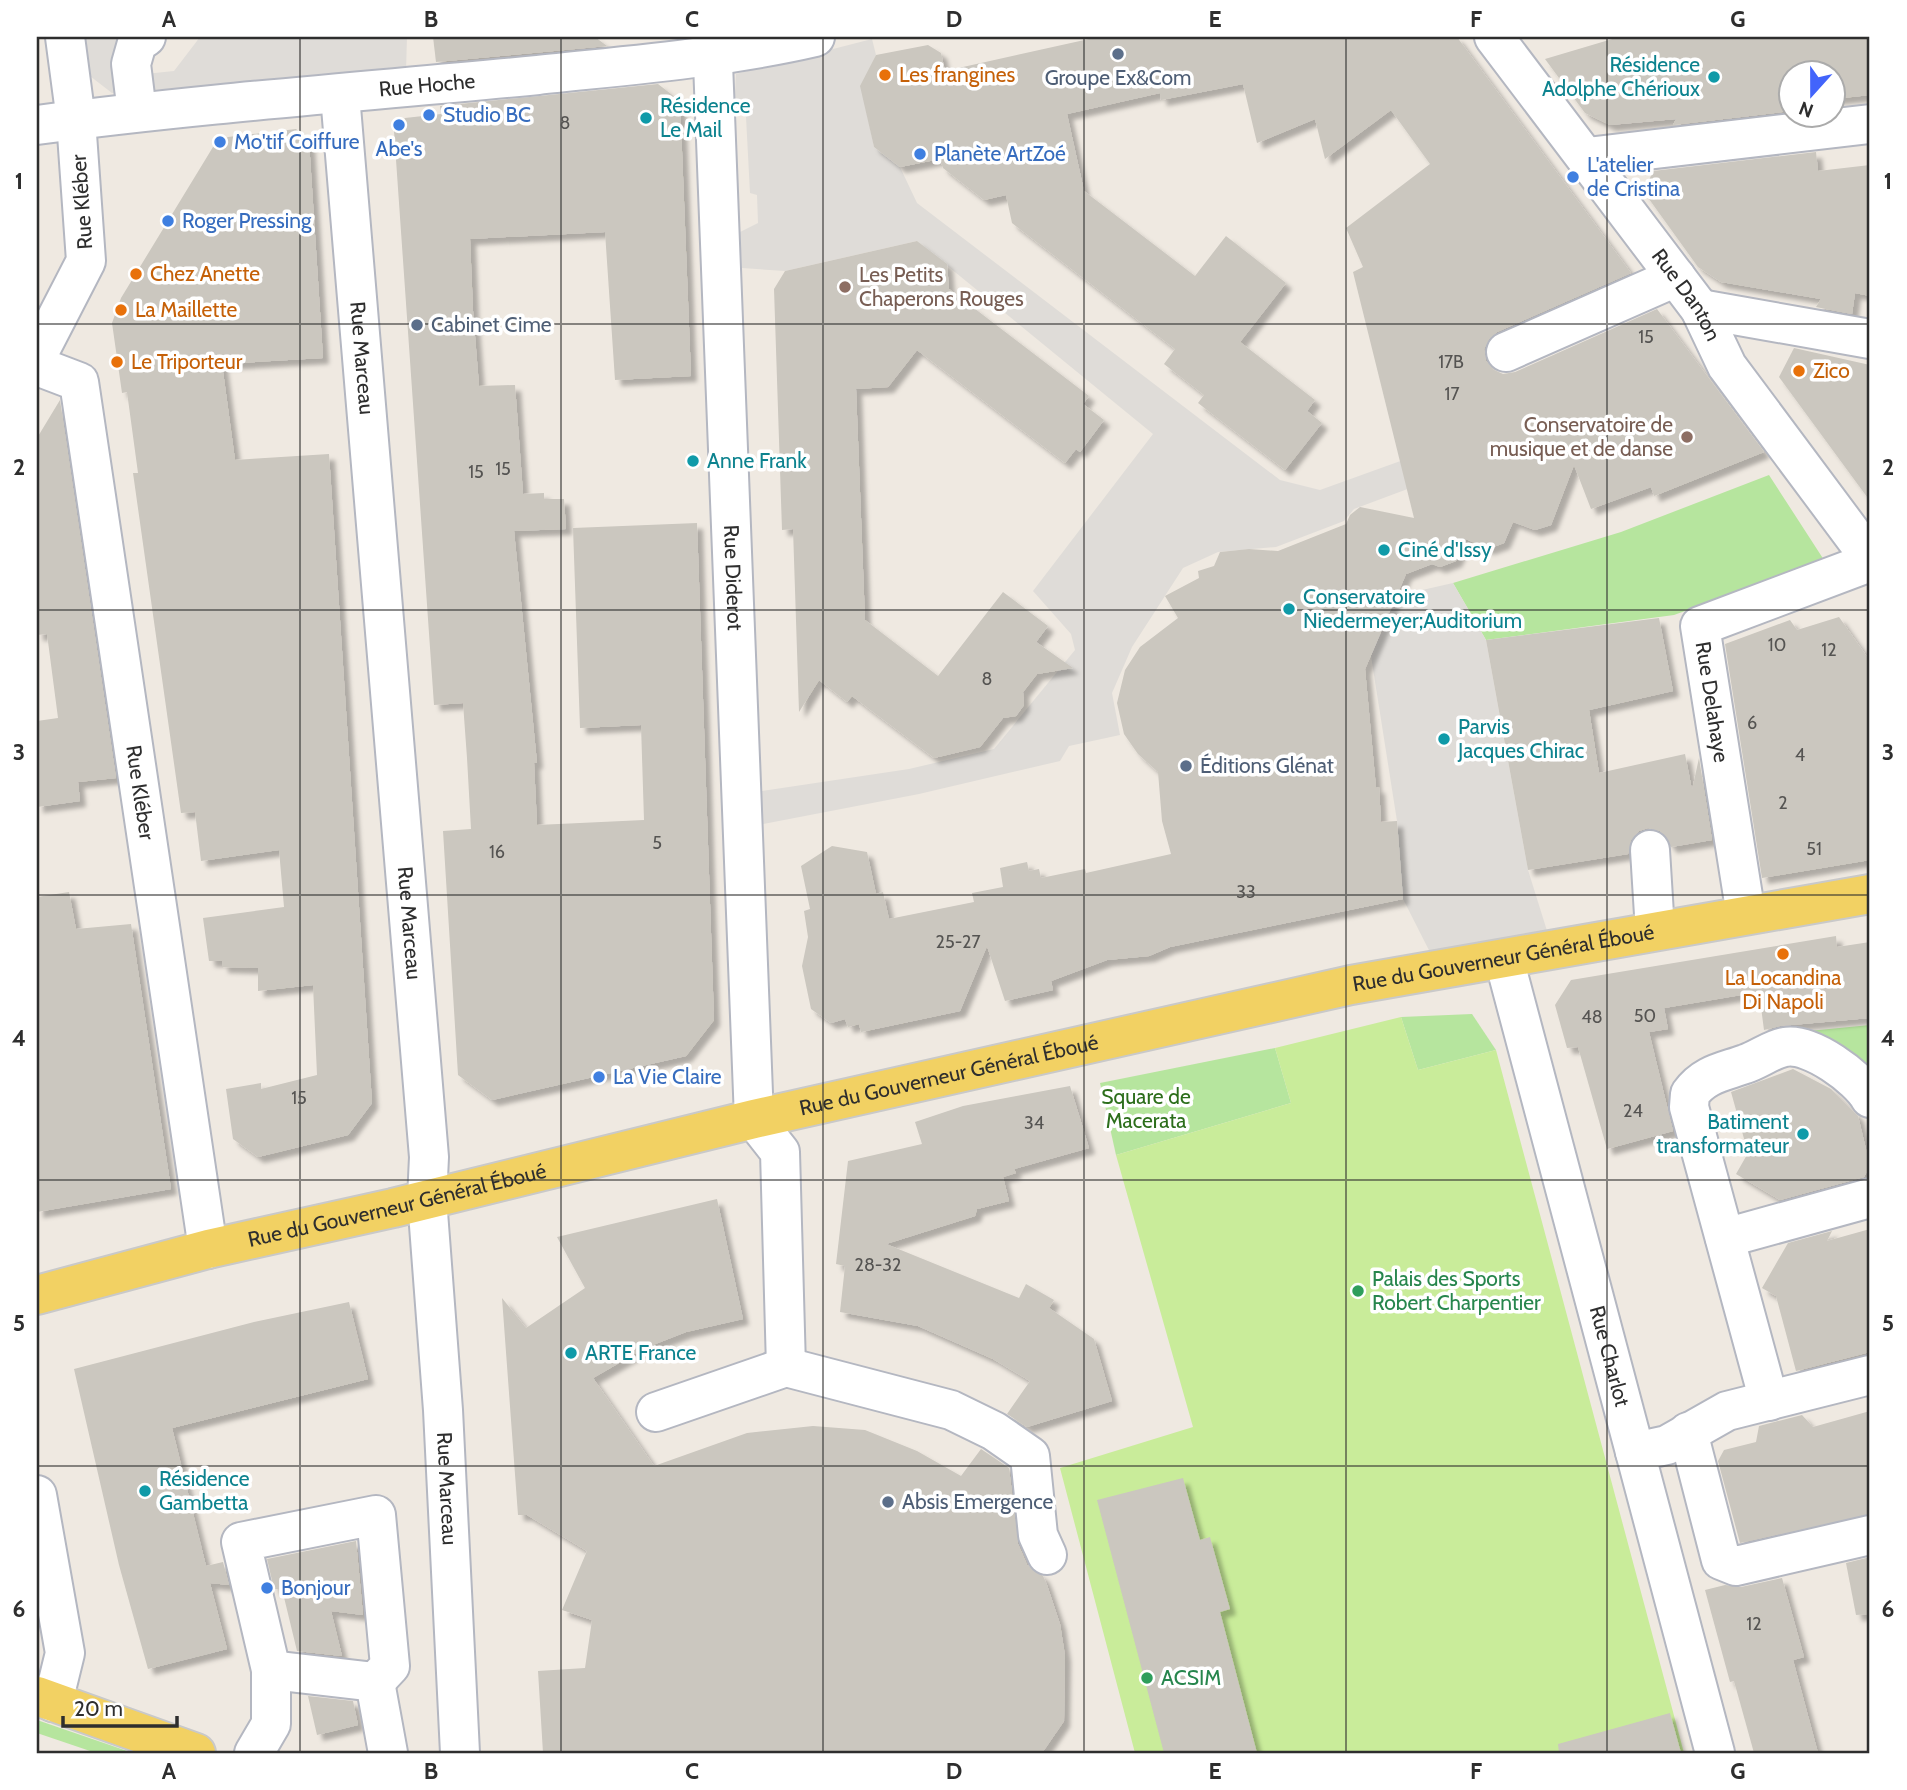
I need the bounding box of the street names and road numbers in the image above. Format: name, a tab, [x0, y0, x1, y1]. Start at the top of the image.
street label: Rue Hoche	[378, 68, 476, 101]
street label: Rue Kléber	[66, 153, 97, 251]
street label: Rue Danton	[1647, 244, 1726, 345]
street label: Rue Marceau	[345, 300, 380, 416]
street label: Rue Diderot	[719, 524, 748, 631]
street label: Rue Delahaye	[1691, 640, 1734, 764]
street label: Rue Kléber	[121, 743, 160, 842]
street label: Rue Marceau	[393, 865, 427, 981]
street label: Rue du Gouverneur Général Éboué	[1351, 919, 1656, 996]
street label: Rue du Gouverneur Général Éboué	[797, 1029, 1101, 1120]
street label: Rue du Gouverneur Général Éboué	[245, 1158, 549, 1252]
street label: Rue Charlot	[1585, 1303, 1635, 1409]
street label: Rue Marceau	[432, 1431, 463, 1546]

